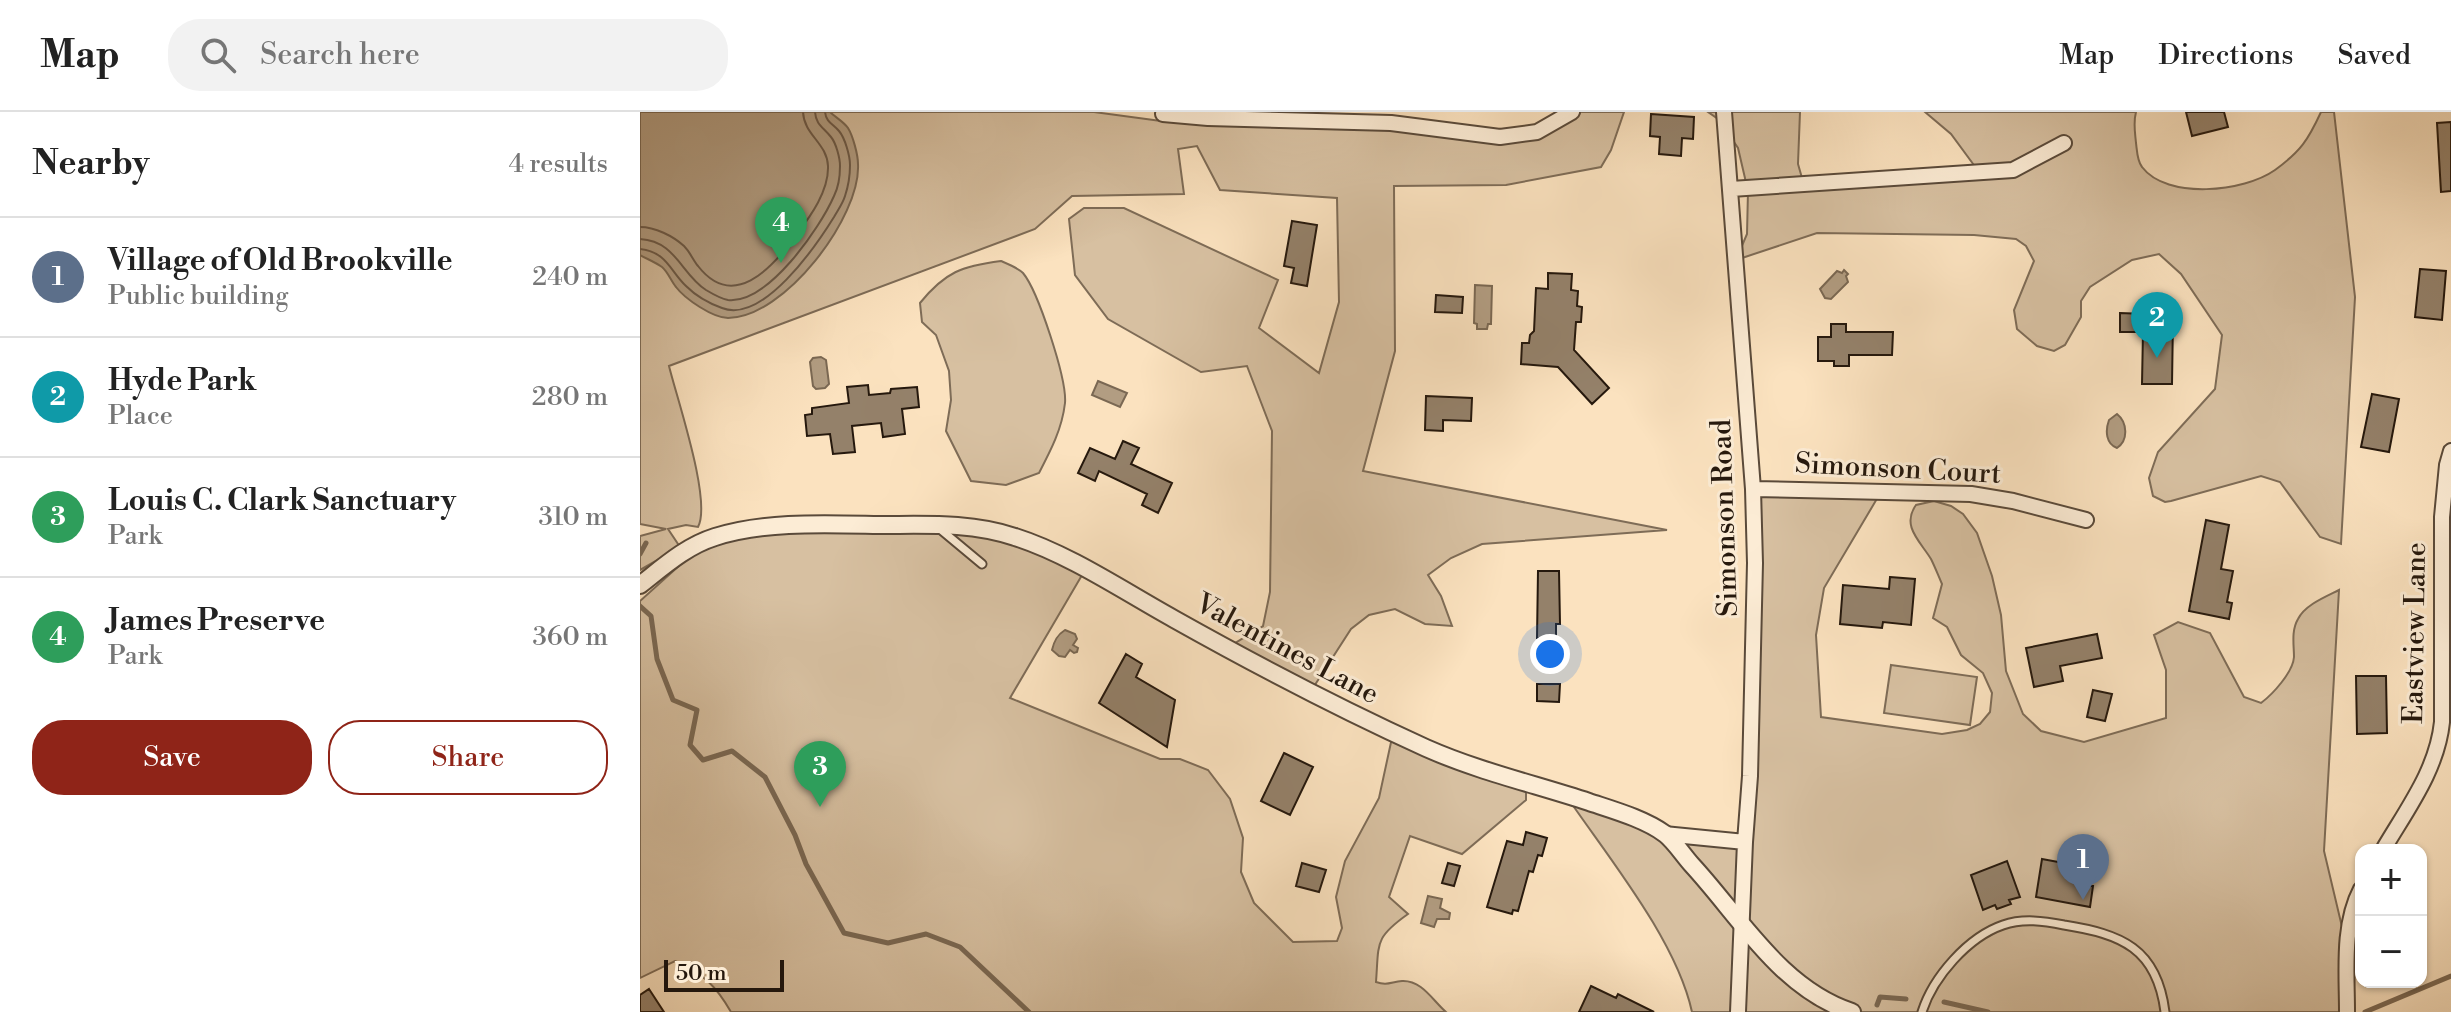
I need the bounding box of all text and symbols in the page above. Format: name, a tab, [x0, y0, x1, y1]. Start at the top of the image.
search box	[168, 19, 728, 91]
text: Map	[40, 32, 120, 79]
icon: search	[196, 33, 240, 77]
text: Search here	[260, 36, 420, 74]
text: Map	[2059, 38, 2114, 73]
text: Directions	[2158, 38, 2293, 73]
text: Saved	[2337, 38, 2411, 73]
text: Nearby	[32, 143, 150, 185]
text: 4 results	[509, 148, 608, 180]
pin: 4	[755, 197, 807, 263]
text: Village of Old Brookville	[108, 242, 453, 280]
text: 1	[52, 261, 64, 293]
text: 240 m	[532, 261, 608, 293]
text: Public building	[108, 280, 289, 312]
pin: 2	[2131, 292, 2183, 358]
text: Hyde Park	[108, 362, 256, 400]
text: 2	[50, 381, 66, 413]
text: 280 m	[532, 381, 608, 413]
text: Place	[108, 400, 173, 432]
street label: Simonson Road	[1704, 419, 1746, 617]
street label: Simonson Court	[1794, 446, 2002, 492]
text: Louis C. Clark Sanctuary	[108, 482, 456, 520]
text: 3	[50, 501, 66, 533]
text: 310 m	[539, 501, 608, 533]
text: Park	[108, 520, 162, 552]
street label: Eastview Lane	[2396, 542, 2434, 724]
street label: Valentines Lane	[1189, 586, 1385, 712]
text: James Preserve	[108, 602, 325, 640]
text: 4	[49, 621, 67, 653]
text: 360 m	[533, 621, 608, 653]
your location	[1530, 634, 1570, 674]
text: Park	[108, 640, 162, 672]
button: Save	[32, 720, 312, 795]
button: Share	[328, 720, 608, 795]
pin: 3	[794, 741, 846, 807]
pin: 1	[2057, 834, 2109, 900]
map controls	[2355, 844, 2427, 988]
button: +	[2355, 844, 2427, 916]
button: −	[2355, 916, 2427, 988]
scale bar	[664, 956, 784, 992]
text: 50 m	[676, 960, 727, 987]

